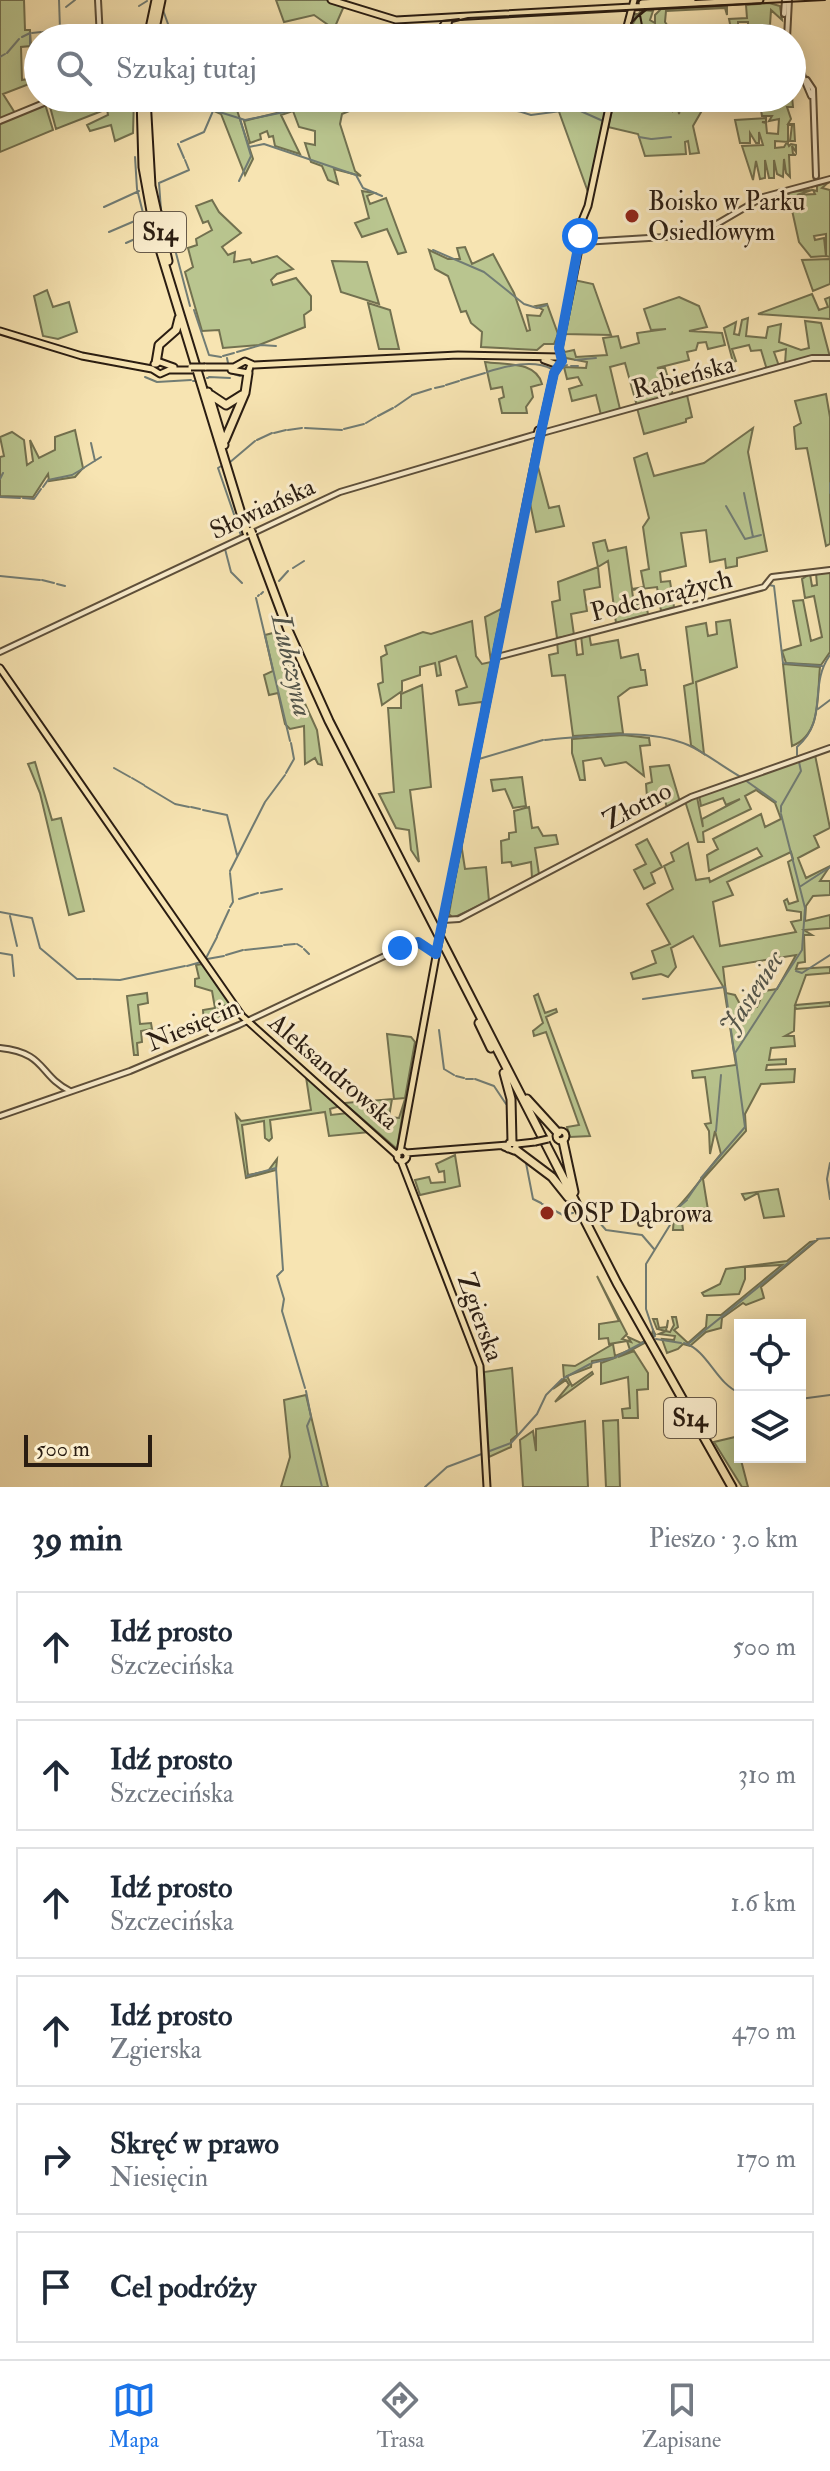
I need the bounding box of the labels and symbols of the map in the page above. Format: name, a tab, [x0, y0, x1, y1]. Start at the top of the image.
place label: Boisko w Parku Osiedlowym	[648, 186, 805, 248]
marker: Boisko w Parku Osiedlowym	[623, 207, 641, 225]
road number: S14	[134, 212, 186, 252]
route start	[562, 218, 598, 254]
street label: Rąbieńska	[628, 348, 738, 406]
street label: Słowiańska	[205, 471, 320, 547]
street label: Podchorążych	[587, 563, 736, 629]
water label: Lubczyna	[263, 610, 320, 720]
street label: Złotno	[598, 775, 677, 837]
route end	[382, 930, 418, 966]
water label: Jasieniec	[712, 943, 793, 1042]
street label: Niesięcin	[142, 991, 245, 1059]
street label: Aleksandrowska	[261, 1006, 405, 1137]
place label: OSP Dąbrowa	[563, 1198, 713, 1230]
marker: OSP Dąbrowa	[538, 1204, 556, 1222]
street label: Zgierska	[449, 1269, 511, 1366]
road number: S14	[664, 1398, 716, 1438]
scale bar	[24, 1431, 152, 1467]

